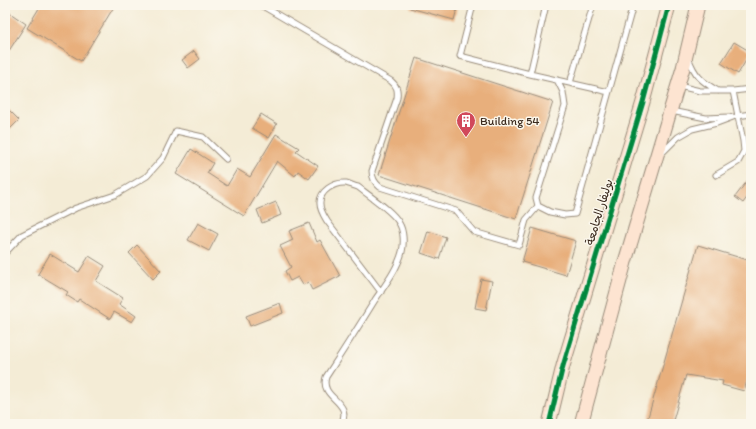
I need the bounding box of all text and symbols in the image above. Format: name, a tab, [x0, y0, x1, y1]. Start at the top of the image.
building icon: Building 54	[455, 110, 477, 138]
place label: Building 54	[480, 114, 540, 128]
street label: بوليفار الجامعة	[582, 177, 617, 247]

